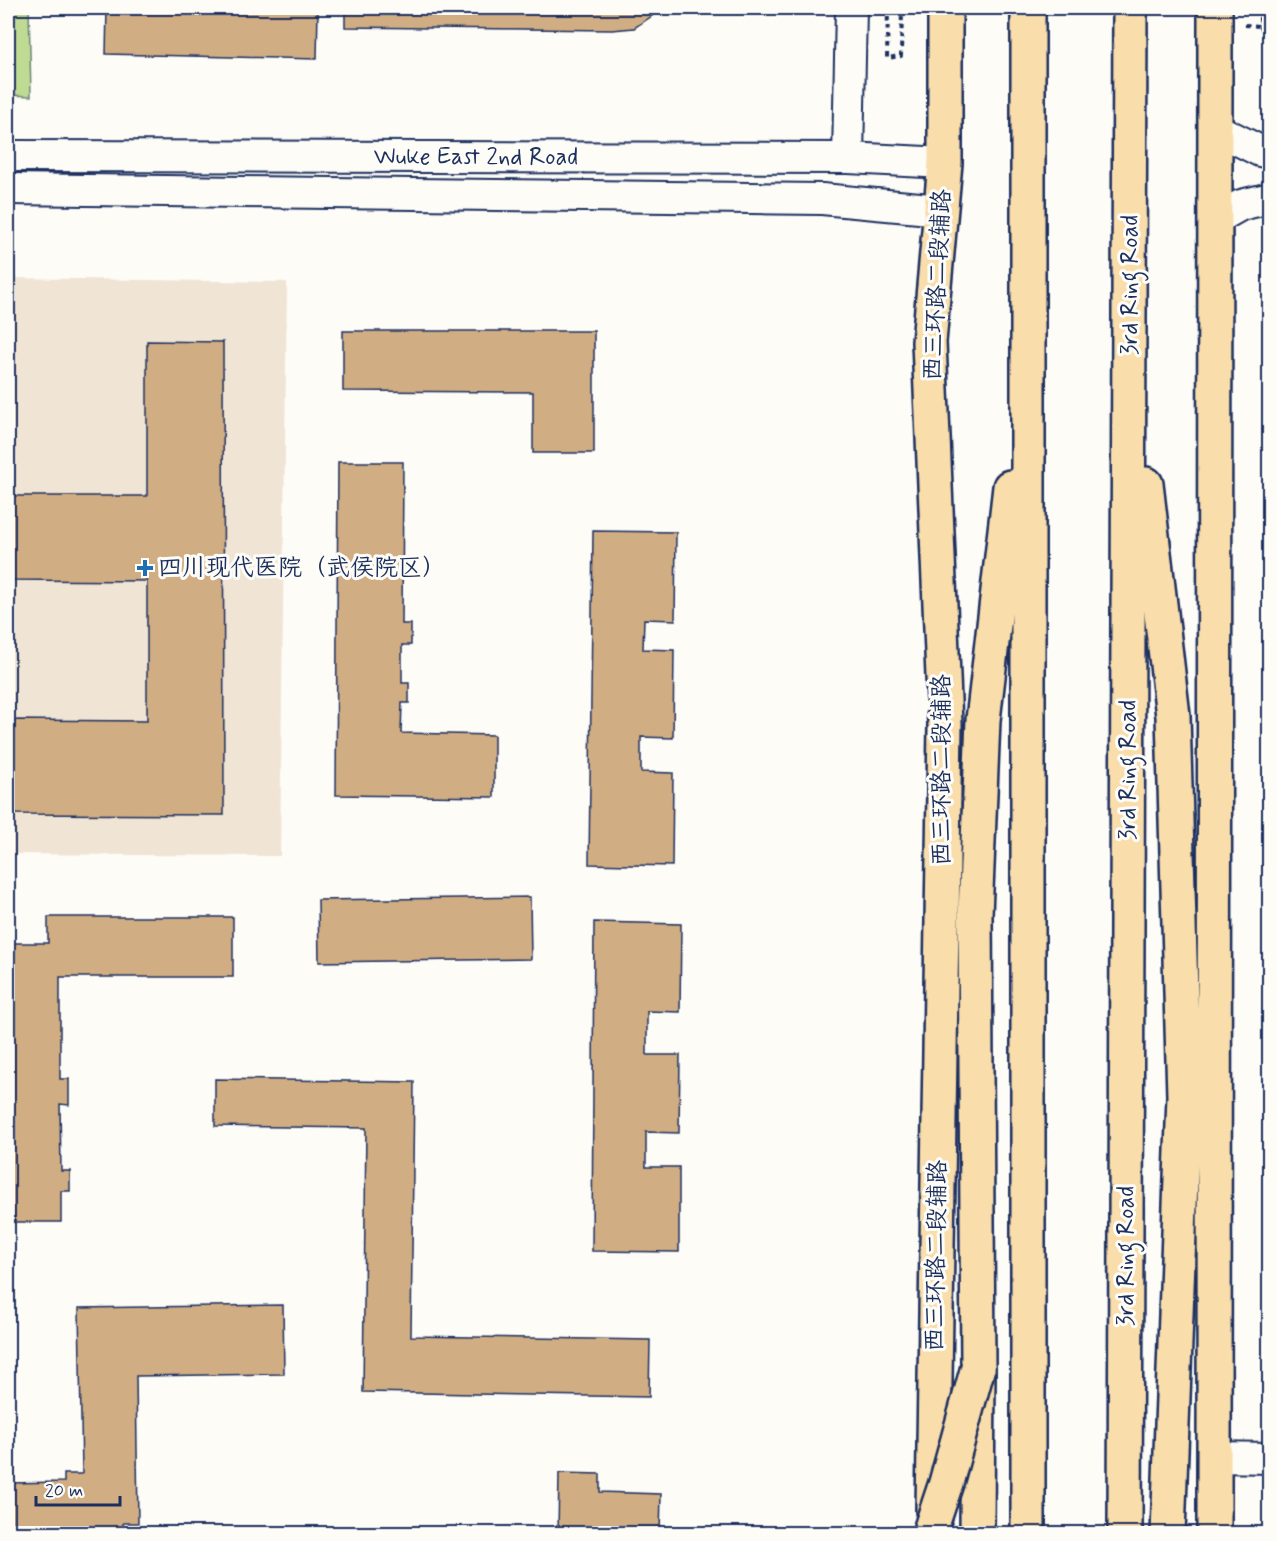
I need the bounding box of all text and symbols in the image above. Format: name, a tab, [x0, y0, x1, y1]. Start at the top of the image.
street label: Wuke East 2nd Road	[374, 142, 578, 173]
street label: 西三环路二段辅路	[917, 188, 959, 382]
street label: 3rd Ring Road	[1115, 215, 1149, 355]
place label: 四川现代医院（武侯院区）	[158, 553, 446, 584]
marker: 四川现代医院（武侯院区）	[136, 559, 154, 577]
street label: 西三环路二段辅路	[927, 674, 958, 866]
street label: 3rd Ring Road	[1113, 700, 1147, 840]
street label: 西三环路二段辅路	[920, 1160, 954, 1352]
street label: 3rd Ring Road	[1111, 1186, 1145, 1326]
scale bar	[36, 1469, 120, 1507]
text: 20 m	[45, 1479, 83, 1503]

